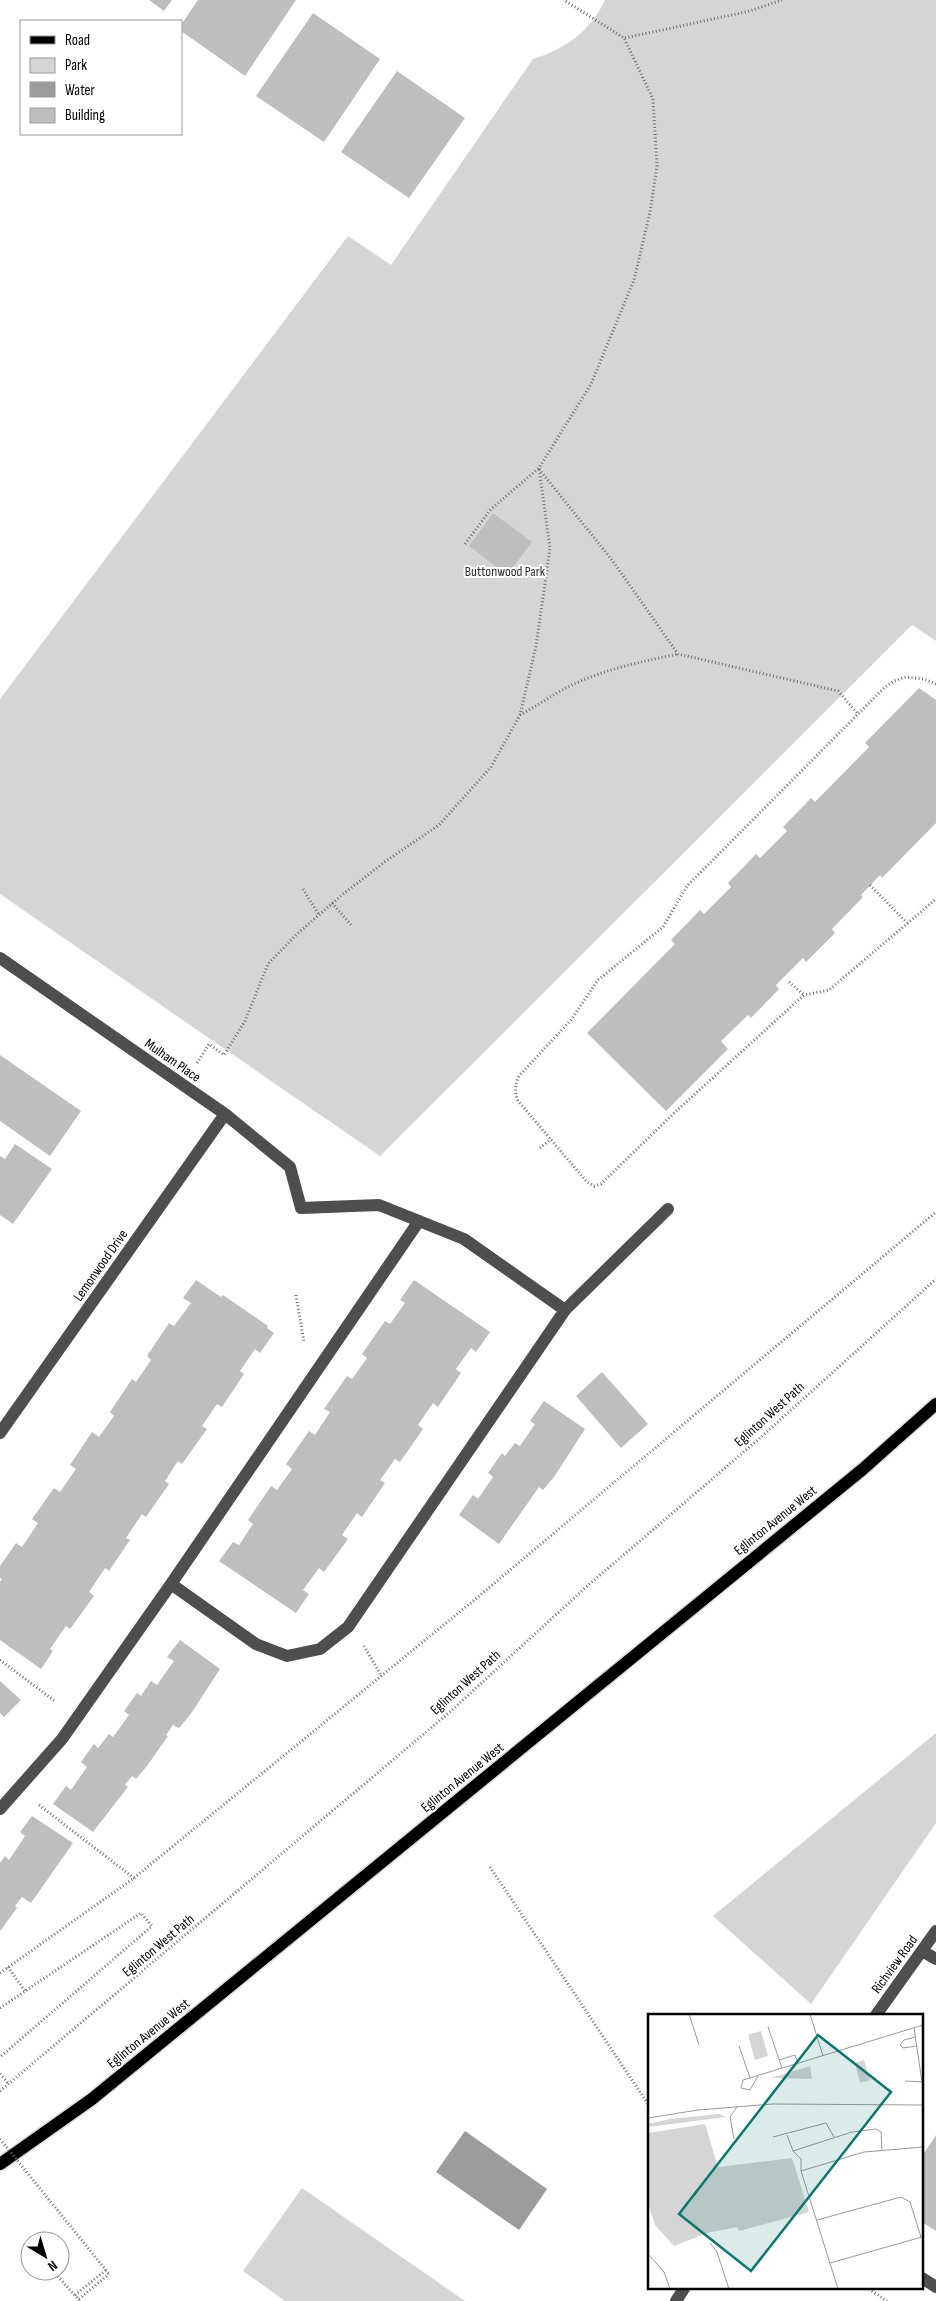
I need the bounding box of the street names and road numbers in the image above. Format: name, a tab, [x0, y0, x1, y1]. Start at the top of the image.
street label: Mulham Place	[141, 1035, 204, 1086]
street label: Lemonwood Drive	[70, 1226, 131, 1304]
street label: Eglinton West Path	[731, 1378, 808, 1450]
street label: Eglinton Avenue West	[731, 1482, 820, 1559]
street label: Eglinton West Path	[427, 1646, 504, 1718]
street label: Eglinton Avenue West	[418, 1739, 507, 1816]
street label: Eglinton West Path	[119, 1910, 198, 1980]
street label: Richview Road	[868, 1932, 921, 1997]
street label: Eglinton Avenue West	[104, 1995, 193, 2072]

